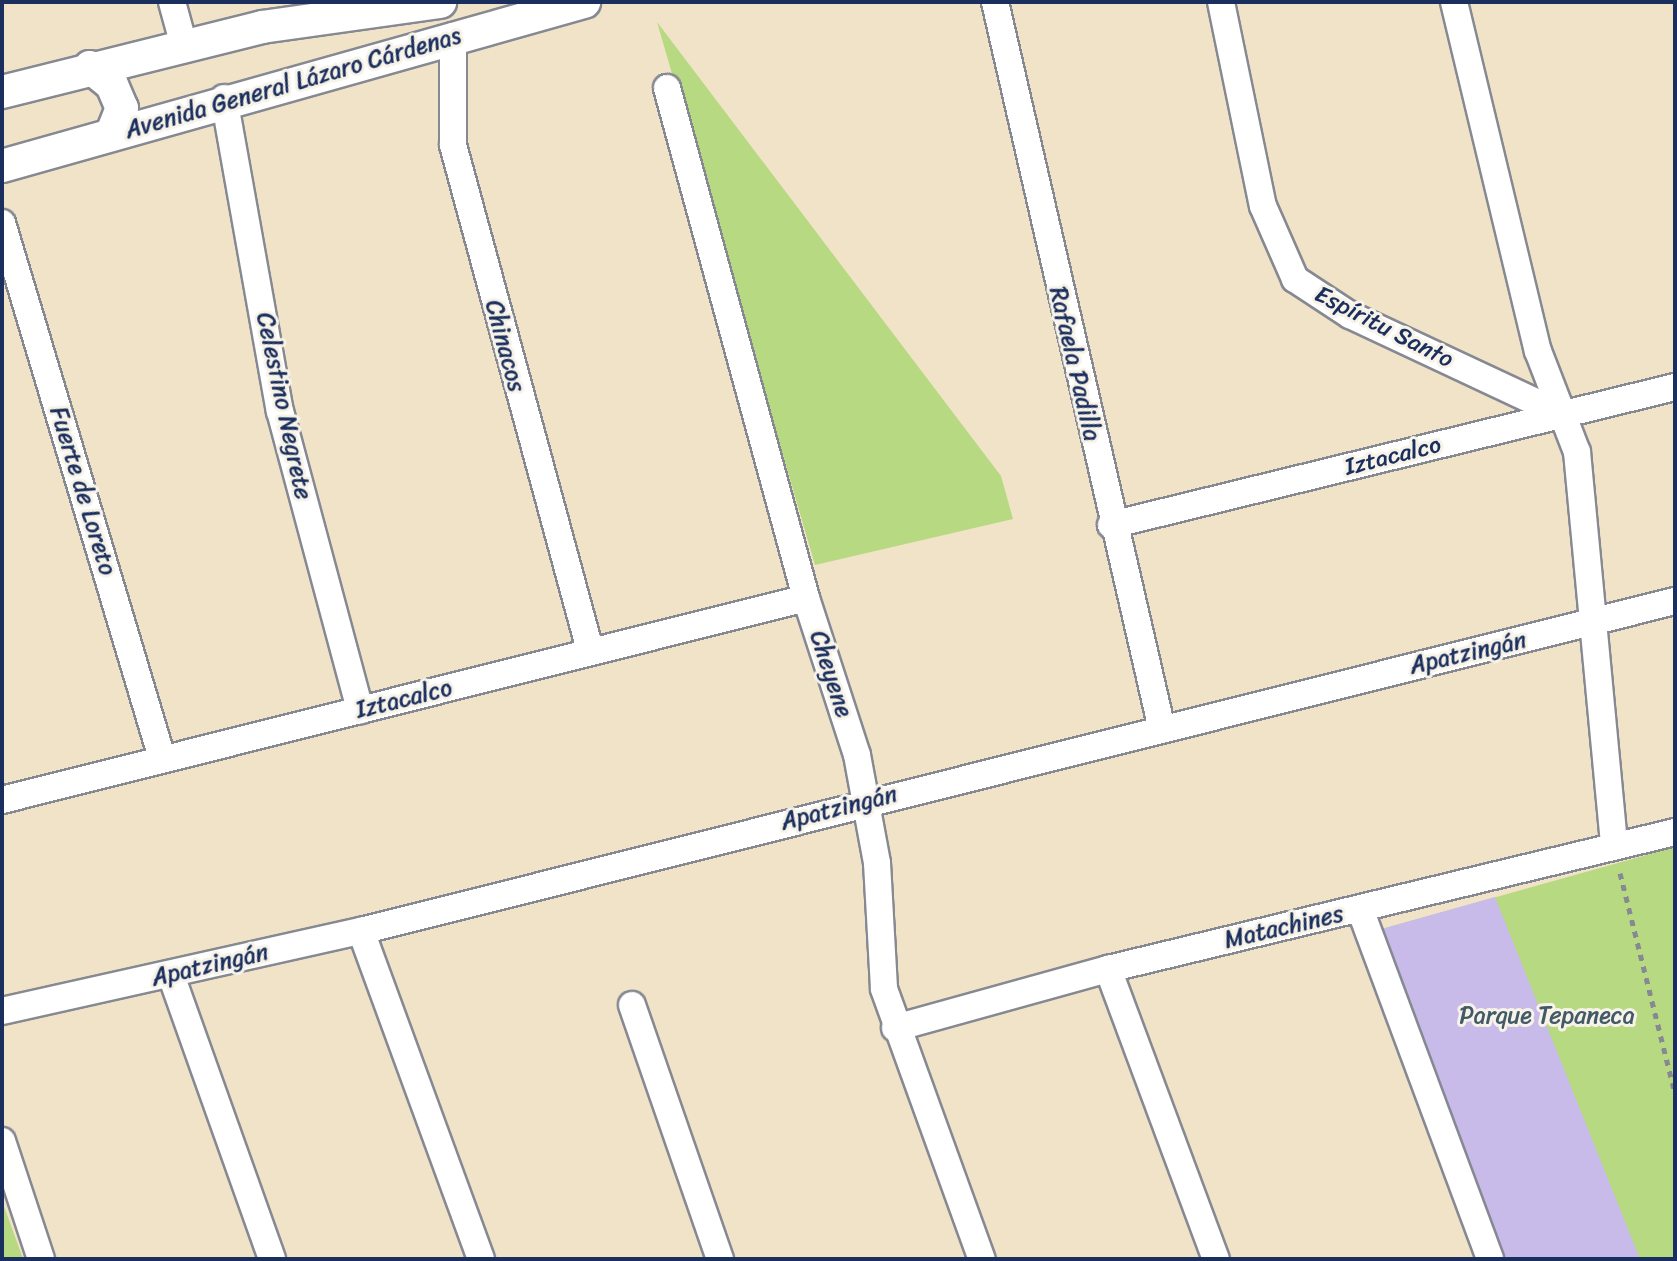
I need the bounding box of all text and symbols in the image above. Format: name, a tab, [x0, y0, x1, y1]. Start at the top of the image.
street label: Avenida General Lázaro Cárdenas	[121, 21, 465, 145]
street label: Espíritu Santo	[1310, 280, 1458, 374]
street label: Rafaela Padilla	[1043, 284, 1107, 444]
street label: Chinacos	[479, 297, 531, 395]
street label: Celestino Negrete	[250, 310, 318, 502]
street label: Fuerte de Loreto	[44, 403, 122, 579]
street label: Iztacalco	[1342, 430, 1444, 482]
street label: Apatzingán	[1407, 626, 1529, 680]
street label: Cheyene	[804, 627, 858, 721]
street label: Iztacalco	[353, 673, 455, 725]
street label: Apatzingán	[778, 780, 900, 836]
street label: Matachines	[1221, 899, 1347, 955]
street label: Apatzingán	[149, 938, 271, 992]
park label: Parque Tepaneca	[1459, 1002, 1635, 1030]

